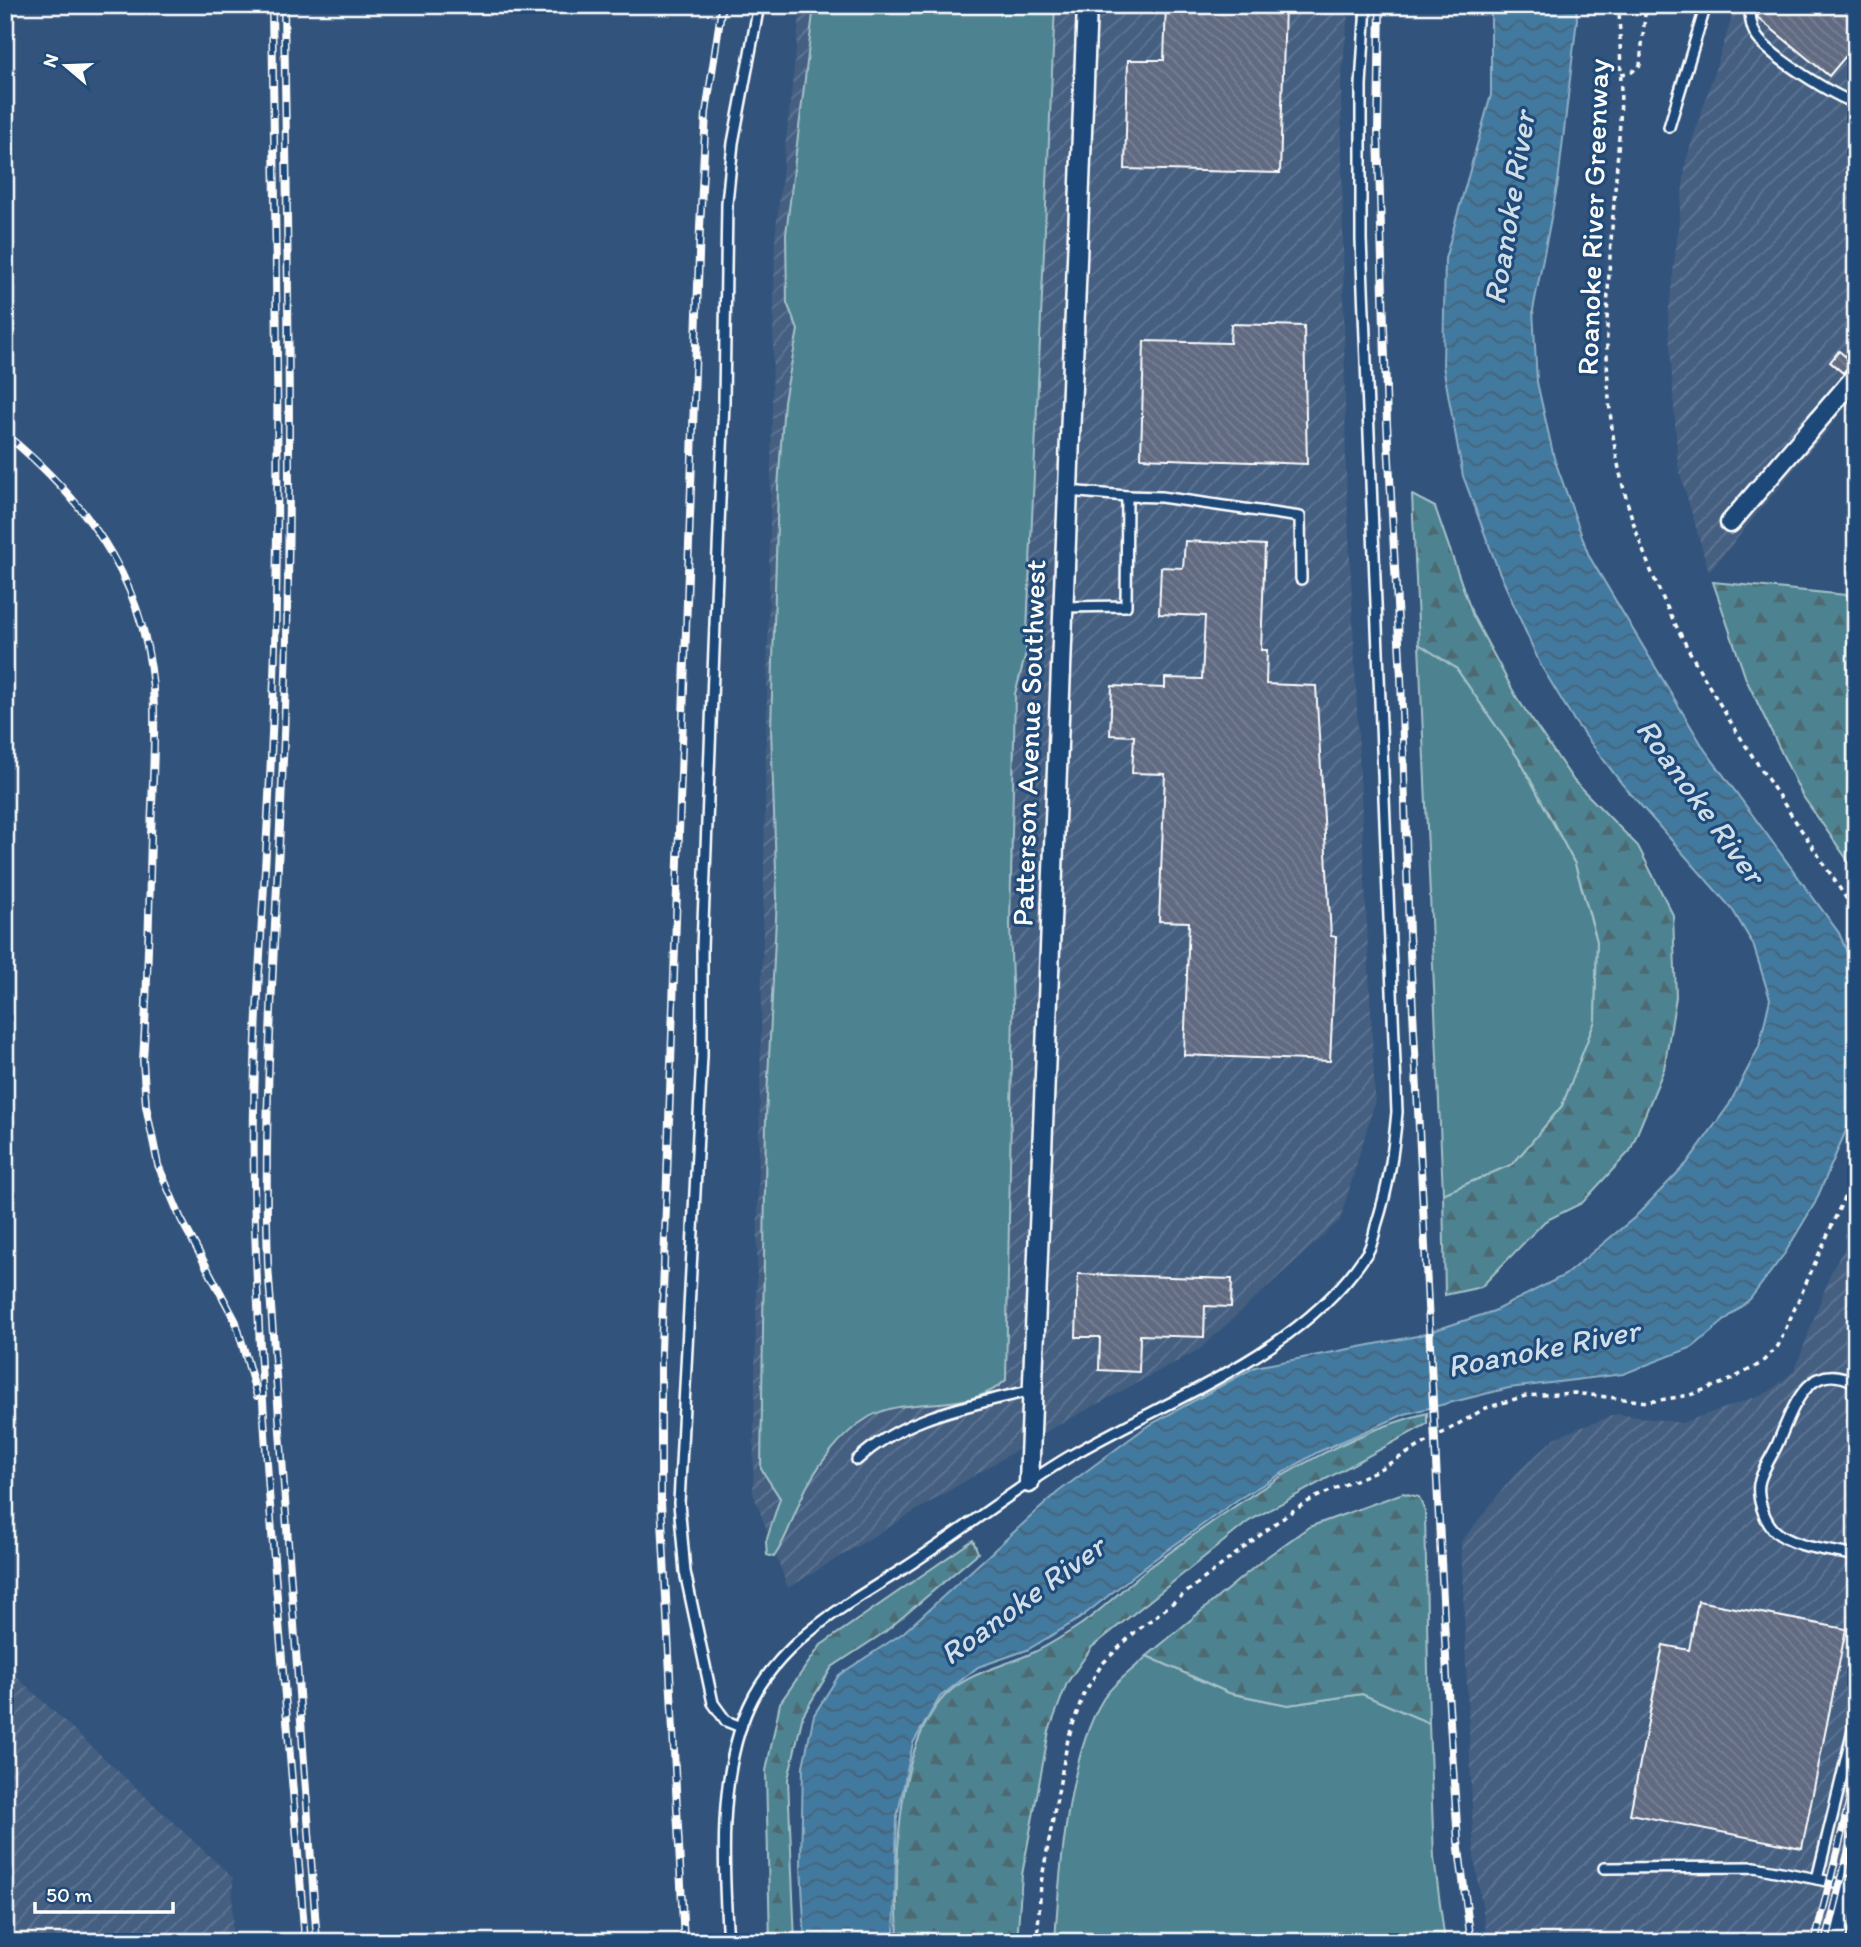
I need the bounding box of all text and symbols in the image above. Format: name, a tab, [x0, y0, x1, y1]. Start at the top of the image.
north arrow	[32, 32, 102, 102]
text: N	[37, 51, 63, 70]
street label: Roanoke River Greenway	[1568, 58, 1617, 376]
water label: Roanoke River	[1475, 106, 1544, 307]
street label: Patterson Avenue Southwest	[1004, 559, 1053, 927]
water label: Roanoke River	[1628, 711, 1776, 894]
water label: Roanoke River	[1444, 1310, 1645, 1385]
water label: Roanoke River	[932, 1525, 1115, 1673]
scale bar	[35, 1870, 173, 1914]
text: 50 m	[46, 1882, 93, 1907]

